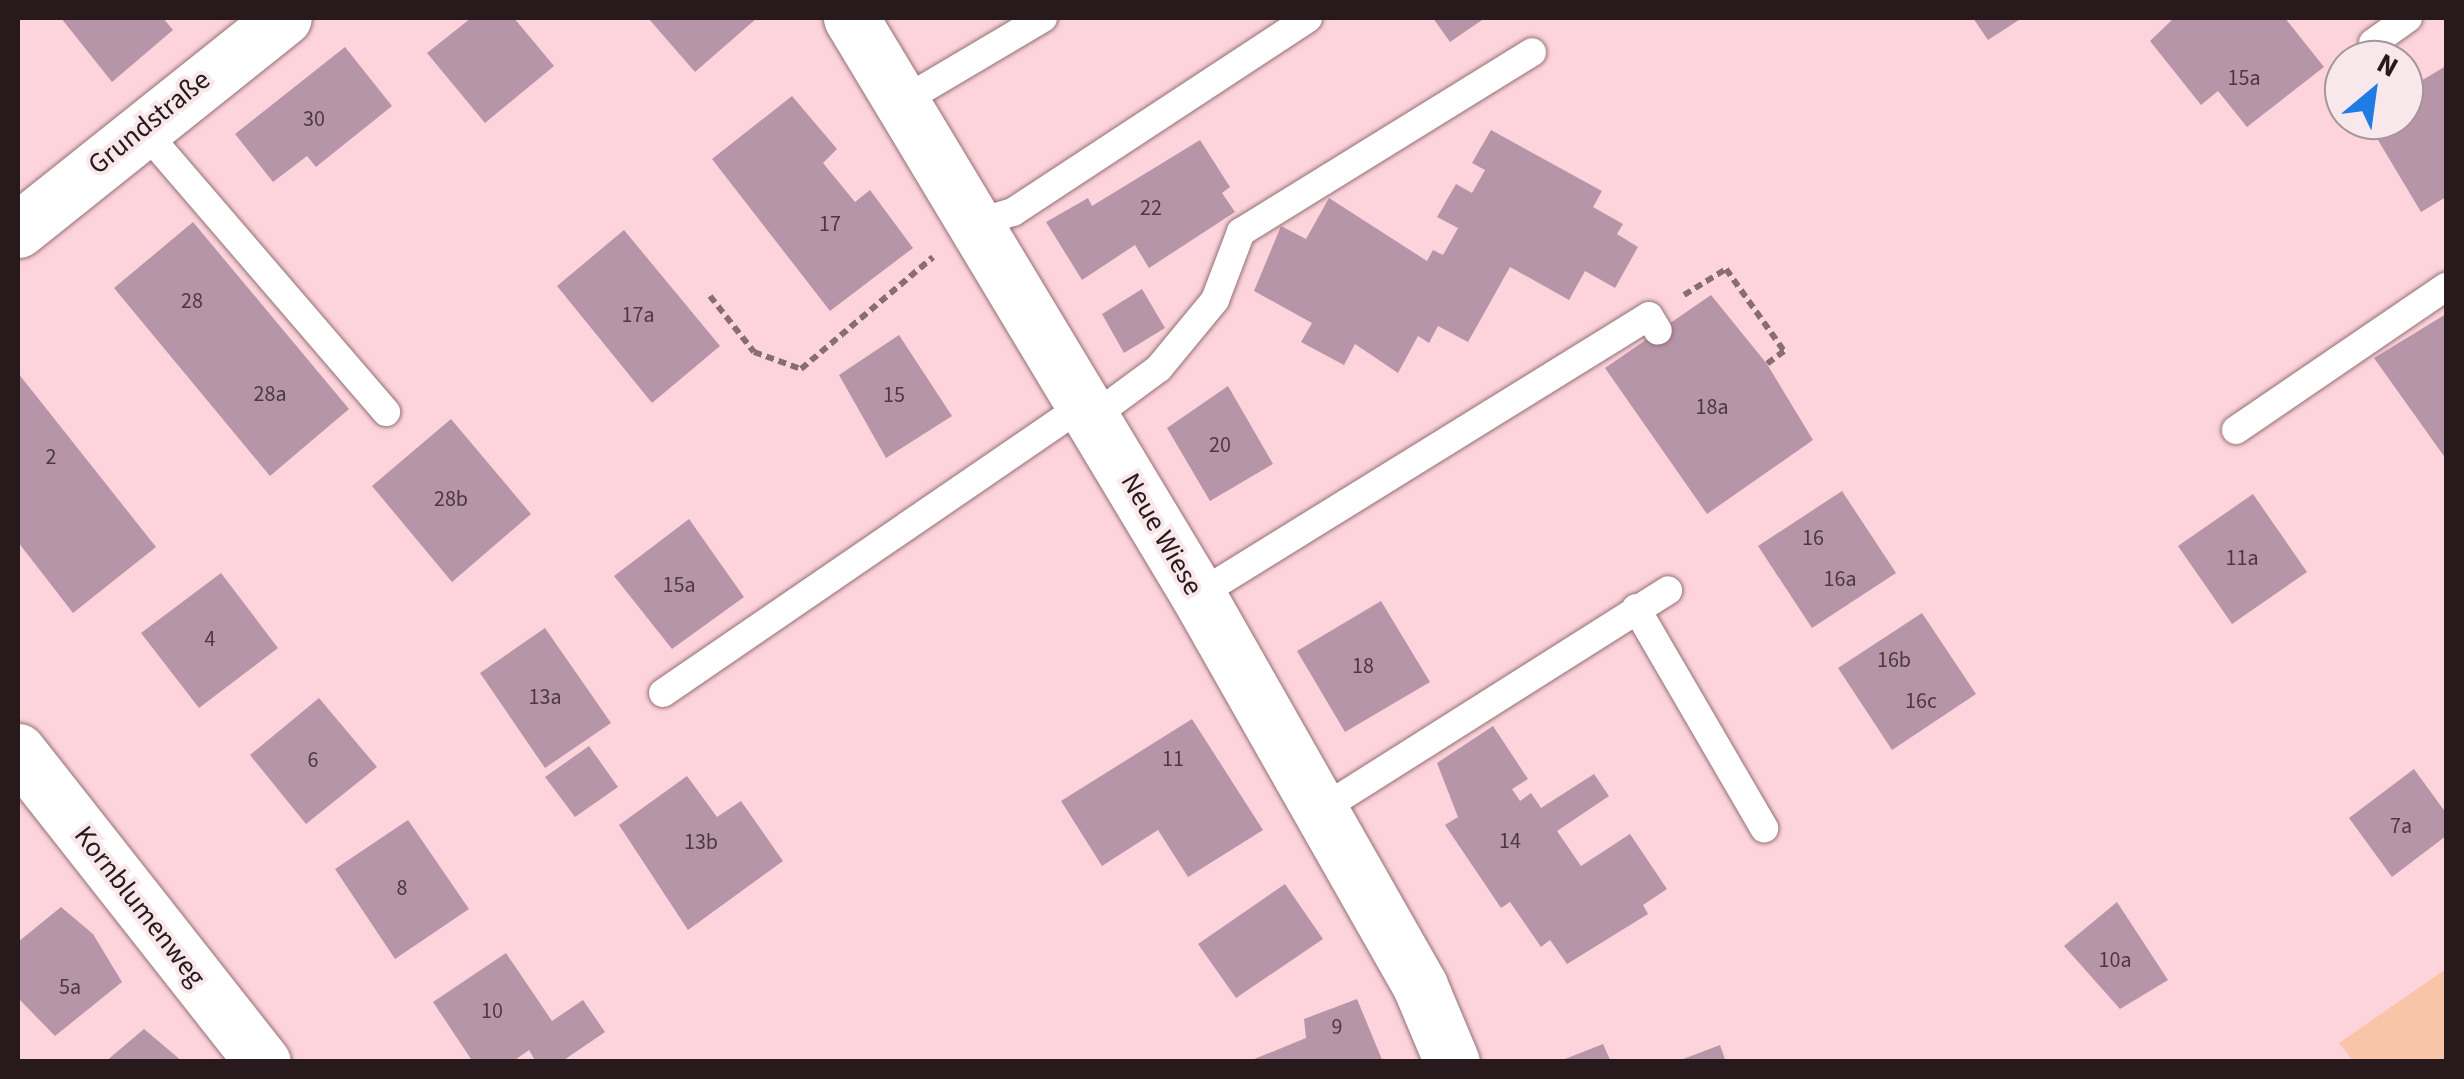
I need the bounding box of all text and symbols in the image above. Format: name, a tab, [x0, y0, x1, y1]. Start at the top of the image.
north arrow	[2324, 40, 2424, 140]
text: N	[2370, 44, 2405, 88]
street label: Grundstraße	[81, 63, 217, 181]
house number: 15a	[2228, 66, 2260, 92]
house number: 30	[303, 107, 325, 133]
house number: 22	[1140, 196, 1162, 222]
house number: 17	[819, 212, 841, 238]
house number: 28	[181, 289, 203, 315]
house number: 17a	[622, 303, 654, 329]
house number: 28a	[254, 382, 286, 408]
house number: 15	[883, 383, 905, 409]
house number: 18a	[1696, 395, 1728, 421]
house number: 20	[1209, 433, 1231, 459]
house number: 2	[46, 445, 56, 471]
street label: Neue Wiese	[1114, 467, 1210, 601]
house number: 28b	[434, 487, 468, 513]
house number: 16	[1802, 526, 1824, 552]
house number: 11a	[2226, 546, 2258, 572]
house number: 16a	[1824, 567, 1856, 593]
house number: 15a	[663, 573, 695, 599]
house number: 4	[205, 627, 215, 653]
house number: 16b	[1877, 648, 1911, 674]
house number: 18	[1352, 654, 1374, 680]
house number: 13a	[529, 685, 561, 711]
house number: 16c	[1905, 689, 1937, 715]
house number: 11	[1162, 747, 1184, 773]
house number: 6	[308, 748, 318, 774]
house number: 7a	[2390, 814, 2412, 840]
street label: Kornblumenweg	[67, 819, 213, 993]
house number: 14	[1499, 829, 1521, 855]
house number: 13b	[684, 830, 718, 856]
house number: 8	[397, 876, 407, 902]
house number: 10a	[2099, 948, 2131, 974]
house number: 5a	[59, 975, 81, 1001]
house number: 10	[481, 999, 503, 1025]
house number: 9	[1332, 1015, 1342, 1041]

